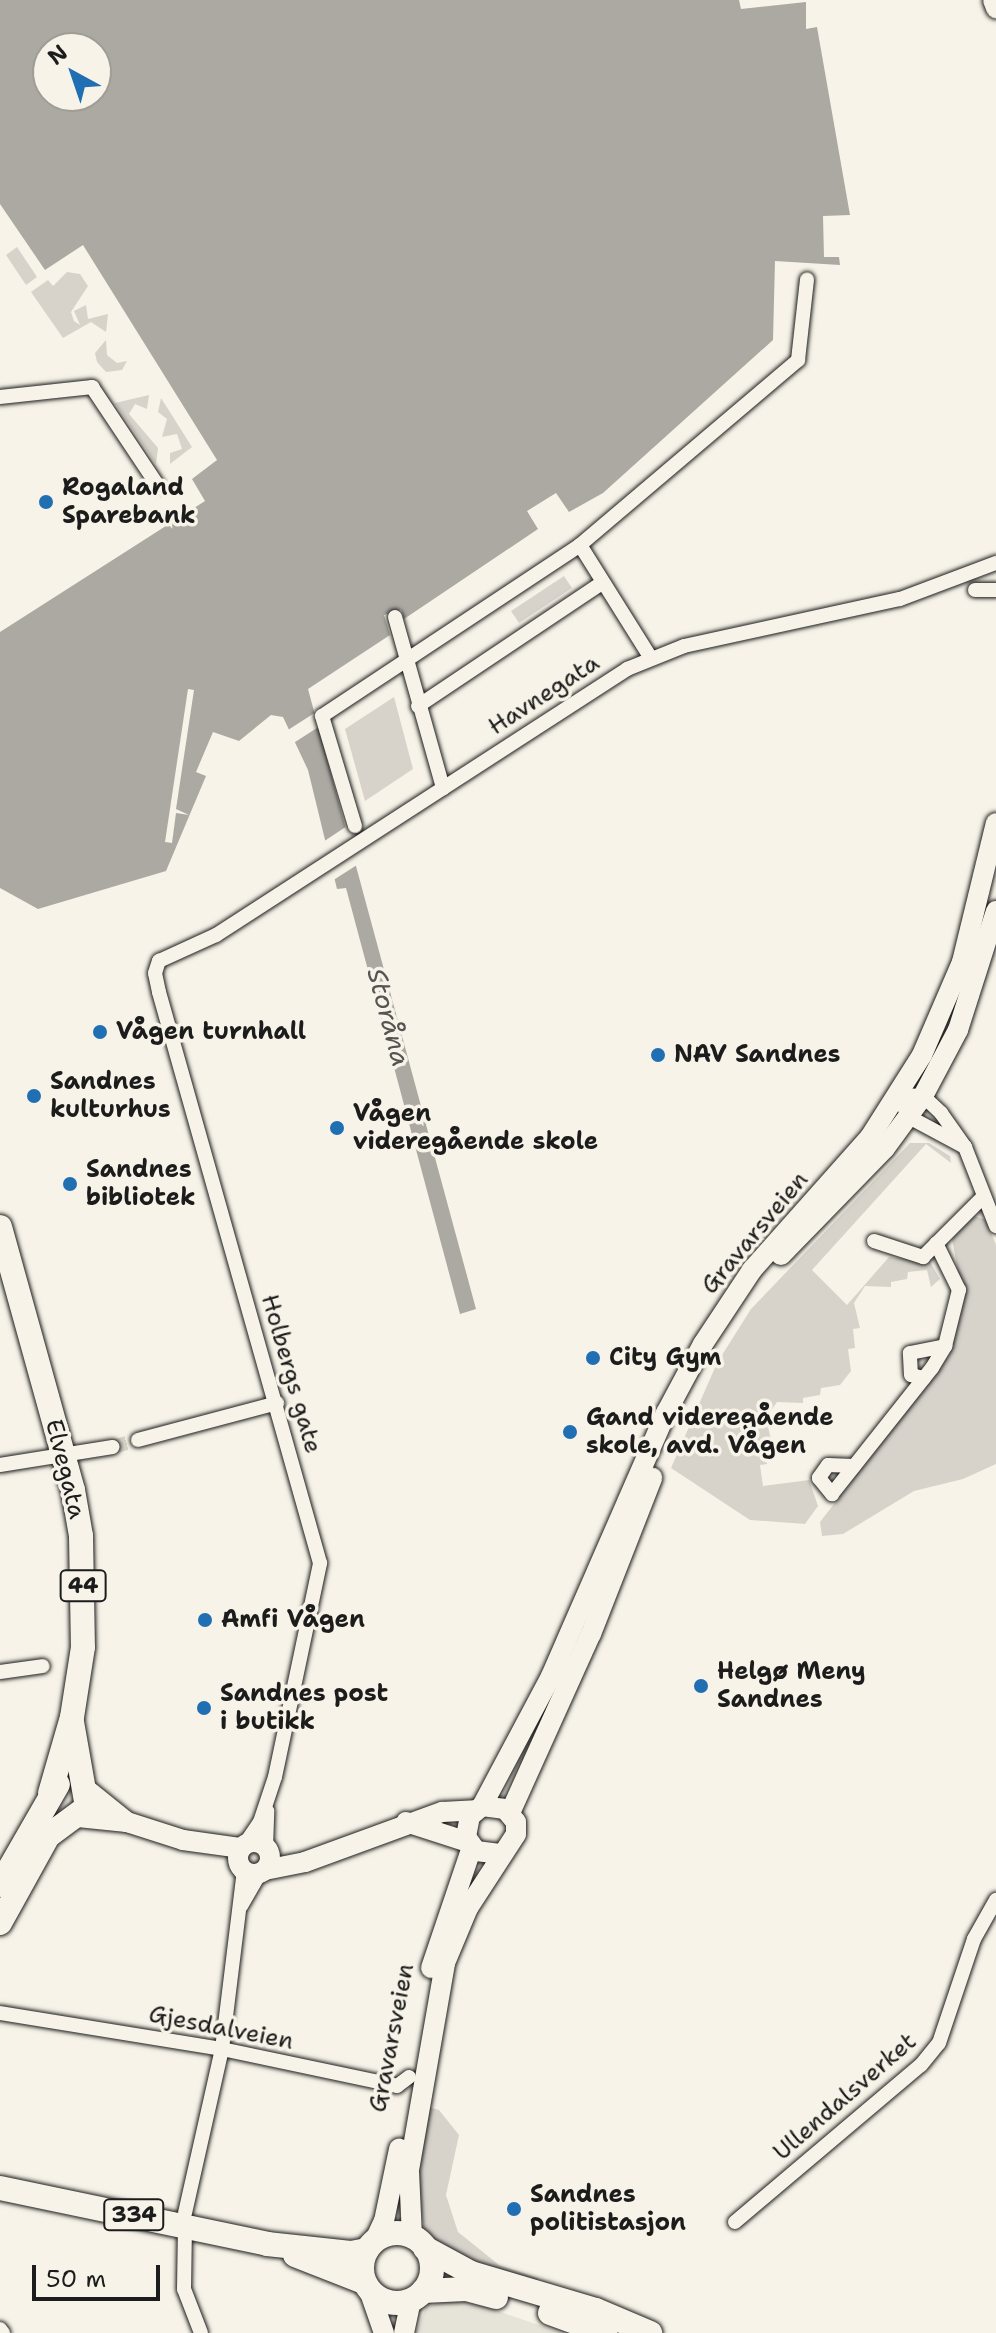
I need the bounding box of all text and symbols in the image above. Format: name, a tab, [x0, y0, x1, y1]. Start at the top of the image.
north arrow	[32, 32, 112, 112]
text: N	[42, 38, 74, 71]
place label: Rogaland Sparebank	[62, 474, 196, 530]
marker: Rogaland Sparebank	[37, 493, 55, 511]
street label: Havnegata	[483, 649, 605, 741]
water label: Storåna	[361, 964, 417, 1070]
place label: Vågen turnhall	[116, 1018, 306, 1046]
marker: Vågen turnhall	[91, 1023, 109, 1041]
place label: NAV Sandnes	[674, 1041, 841, 1069]
marker: NAV Sandnes	[649, 1046, 667, 1064]
place label: Sandnes kulturhus	[50, 1068, 171, 1124]
marker: Sandnes kulturhus	[25, 1087, 43, 1105]
place label: Vågen videregående skole	[353, 1100, 598, 1156]
marker: Vågen videregående skole	[328, 1119, 346, 1137]
place label: Sandnes bibliotek	[86, 1156, 196, 1212]
street label: Gravarsveien	[696, 1166, 814, 1300]
marker: Sandnes bibliotek	[61, 1175, 79, 1193]
street label: Holbergs gate	[255, 1291, 327, 1457]
place label: City Gym	[609, 1344, 721, 1372]
marker: City Gym	[584, 1349, 602, 1367]
place label: Gand videregående skole, avd. Vågen	[586, 1404, 834, 1460]
street label: Elvegata	[39, 1416, 91, 1522]
marker: Gand videregående skole, avd. Vågen	[561, 1423, 579, 1441]
road number: 44	[59, 1568, 107, 1604]
place label: Amfi Vågen	[221, 1606, 365, 1634]
marker: Amfi Vågen	[196, 1611, 214, 1629]
place label: Helgø Meny Sandnes	[717, 1658, 866, 1714]
marker: Helgø Meny Sandnes	[692, 1677, 710, 1695]
place label: Sandnes post i butikk	[220, 1680, 388, 1736]
marker: Sandnes post i butikk	[195, 1699, 213, 1717]
street label: Gravarsveien	[363, 1961, 421, 2115]
street label: Gjesdalveien	[146, 2000, 296, 2056]
street label: Ullendalsverket	[768, 2027, 922, 2167]
place label: Sandnes politistasjon	[530, 2181, 686, 2237]
road number: 334	[102, 2197, 166, 2233]
marker: Sandnes politistasjon	[505, 2200, 523, 2218]
scale bar	[36, 2249, 164, 2299]
text: 50 m	[46, 2263, 106, 2295]

